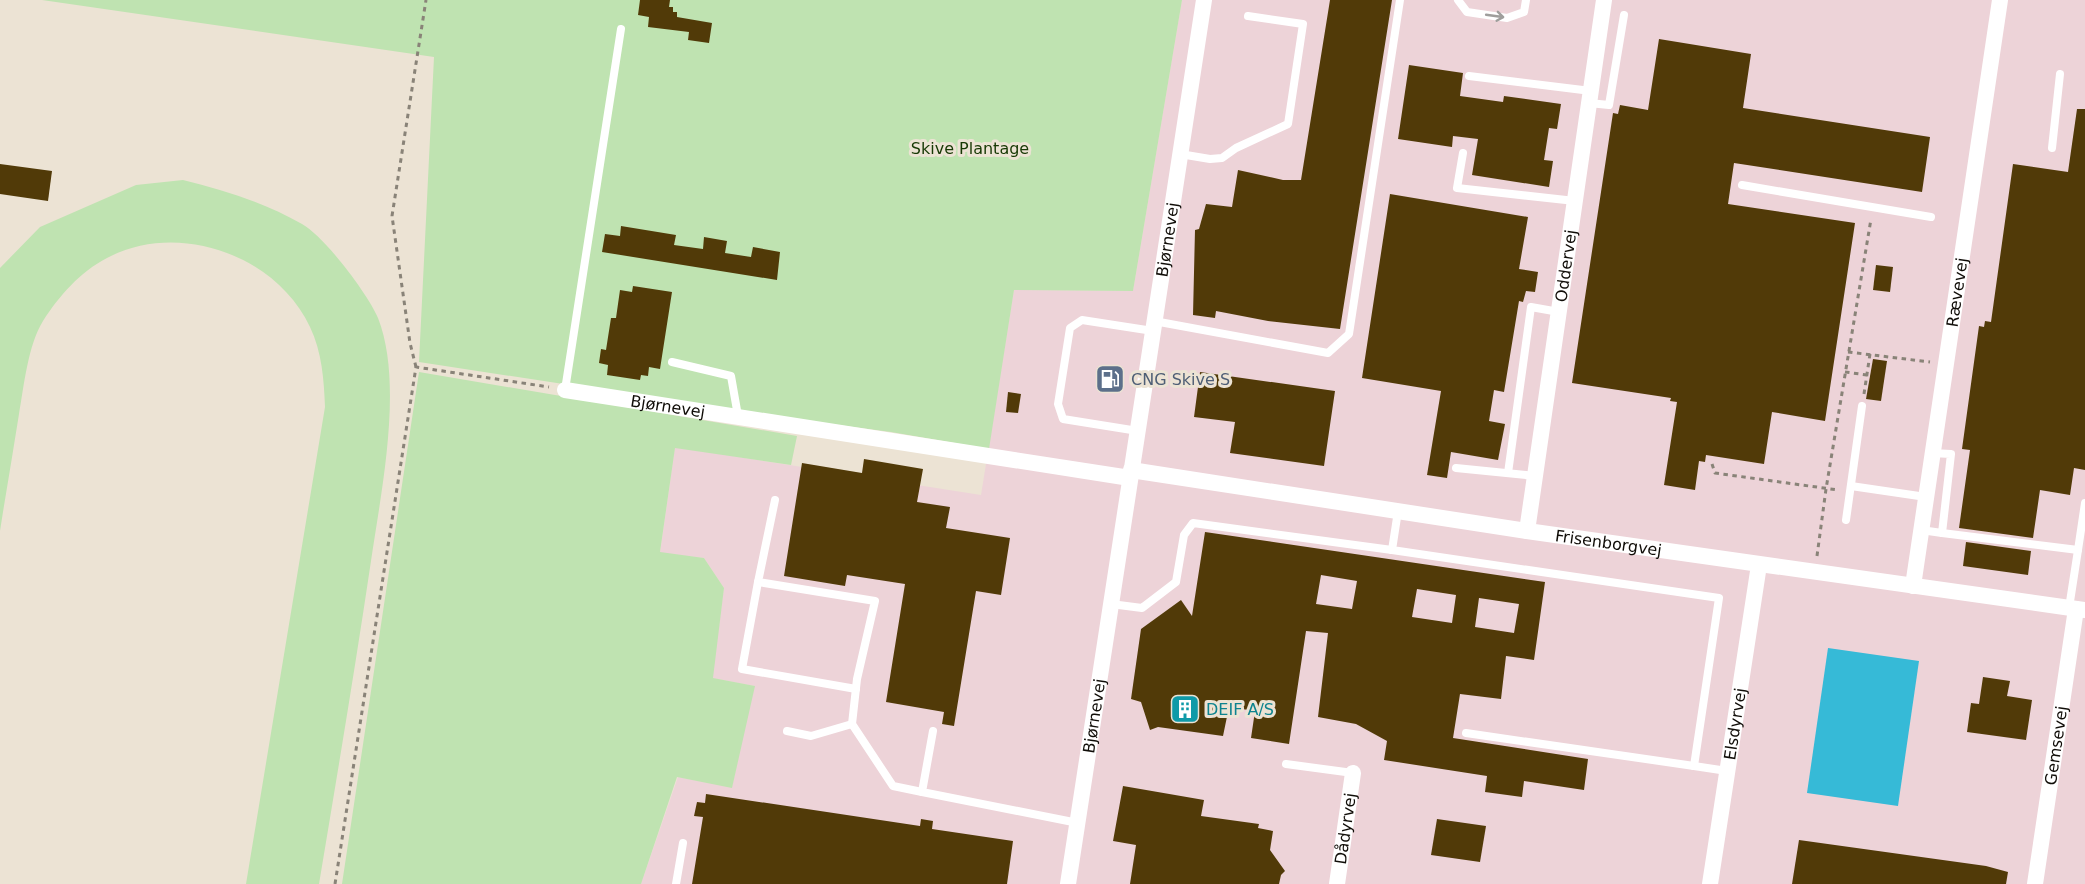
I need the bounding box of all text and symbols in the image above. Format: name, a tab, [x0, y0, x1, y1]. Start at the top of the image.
one-way arrow	[1484, 11, 1504, 22]
park label: Skive Plantage	[911, 139, 1029, 158]
street label: Bjørnevej	[1153, 201, 1183, 278]
street label: Oddervej	[1551, 228, 1581, 303]
street label: Rævevej	[1943, 256, 1972, 328]
fuel station icon: CNG Skive S	[1094, 363, 1126, 395]
place label: CNG Skive S	[1131, 370, 1230, 389]
street label: Bjørnevej	[629, 391, 706, 422]
street label: Frisenborgvej	[1554, 526, 1663, 560]
street label: Bjørnevej	[1079, 677, 1109, 755]
street label: Elsdyrvej	[1720, 686, 1750, 761]
building icon: DEIF A/S	[1169, 693, 1201, 725]
place label: DEIF A/S	[1206, 700, 1274, 719]
street label: Gemsevej	[2041, 705, 2071, 786]
street label: Dådyrvej	[1331, 792, 1360, 866]

